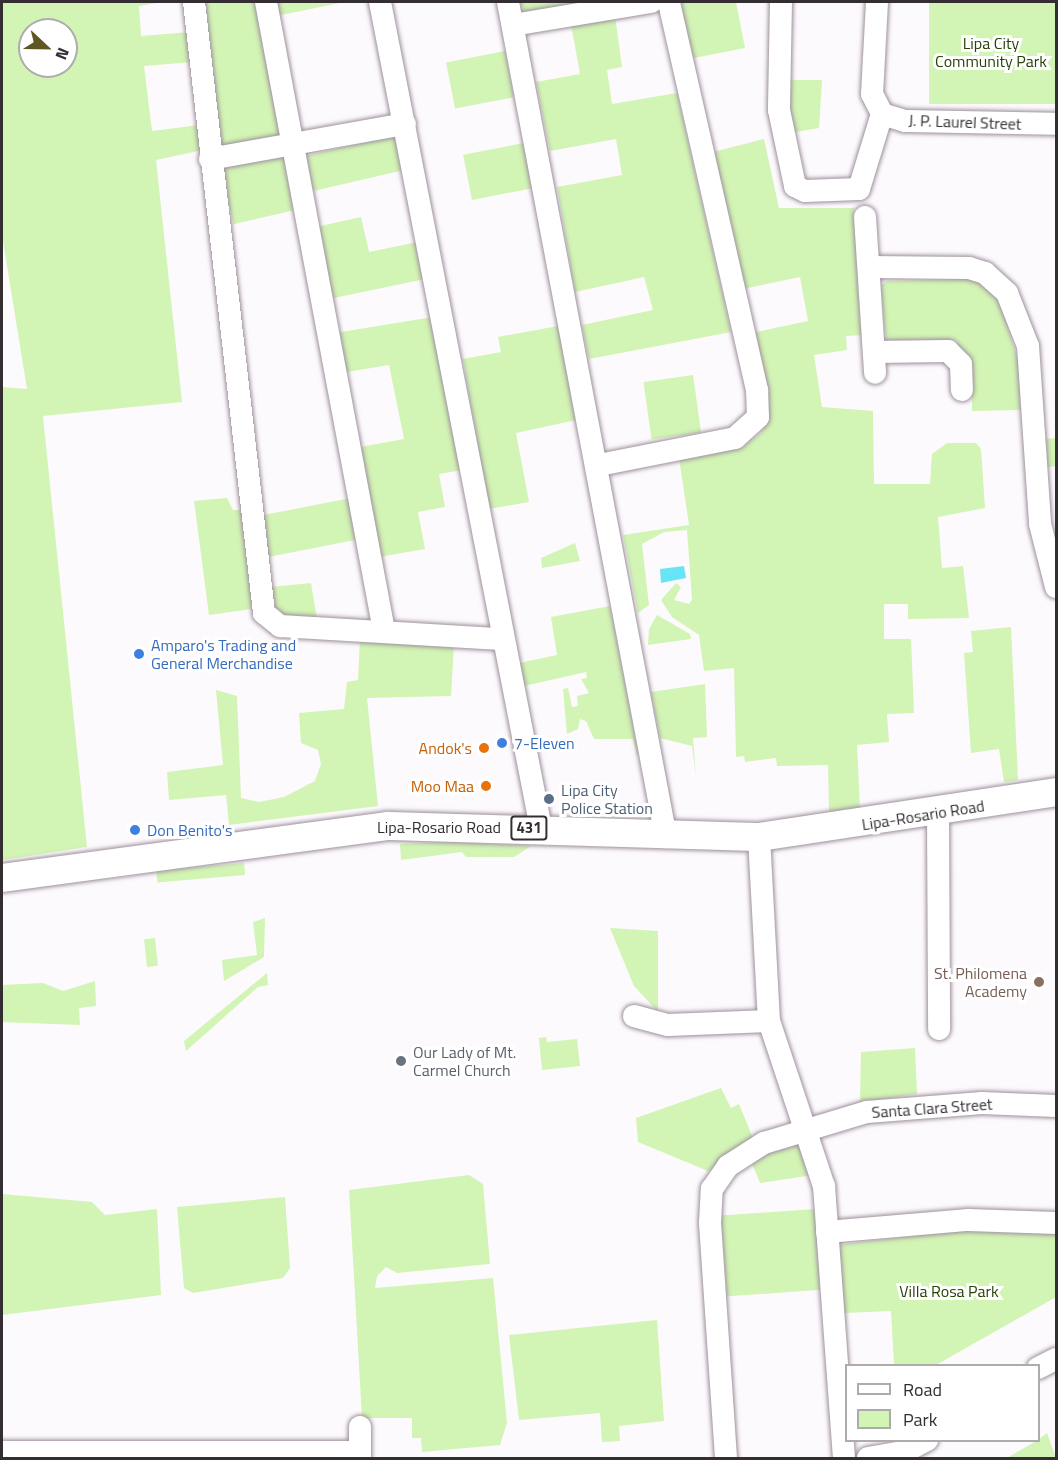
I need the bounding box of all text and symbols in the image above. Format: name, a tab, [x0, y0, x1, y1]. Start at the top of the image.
north arrow	[18, 18, 78, 78]
park label: Lipa City Community Park	[935, 33, 1047, 71]
text: N	[50, 44, 76, 64]
street label: J. P. Laurel Street	[908, 110, 1022, 134]
place label: Amparo's Trading and General Merchandise	[151, 635, 296, 673]
marker: Amparo's Trading and General Merchandise	[132, 647, 146, 661]
place label: 7-Eleven	[514, 733, 575, 753]
marker: 7-Eleven	[495, 736, 509, 750]
place label: Andok's	[419, 738, 472, 758]
marker: Andok's	[477, 741, 491, 755]
place label: Moo Maa	[411, 776, 474, 796]
marker: Moo Maa	[479, 779, 493, 793]
place label: Lipa City Police Station	[561, 780, 653, 818]
marker: Lipa City Police Station	[542, 792, 556, 806]
street label: Lipa-Rosario Road	[860, 796, 986, 834]
road number: 431	[510, 816, 548, 840]
street label: Lipa-Rosario Road	[377, 817, 501, 837]
place label: Don Benito's	[147, 820, 232, 840]
marker: Don Benito's	[128, 823, 142, 837]
place label: St. Philomena Academy	[934, 963, 1027, 1001]
marker: St. Philomena Academy	[1032, 975, 1046, 989]
place label: Our Lady of Mt. Carmel Church	[413, 1042, 516, 1080]
marker: Our Lady of Mt. Carmel Church	[394, 1054, 408, 1068]
street label: Santa Clara Street	[871, 1094, 993, 1122]
park label: Villa Rosa Park	[899, 1281, 999, 1301]
legend	[845, 1364, 1040, 1442]
text: Road	[903, 1376, 942, 1403]
text: Park	[903, 1406, 937, 1433]

